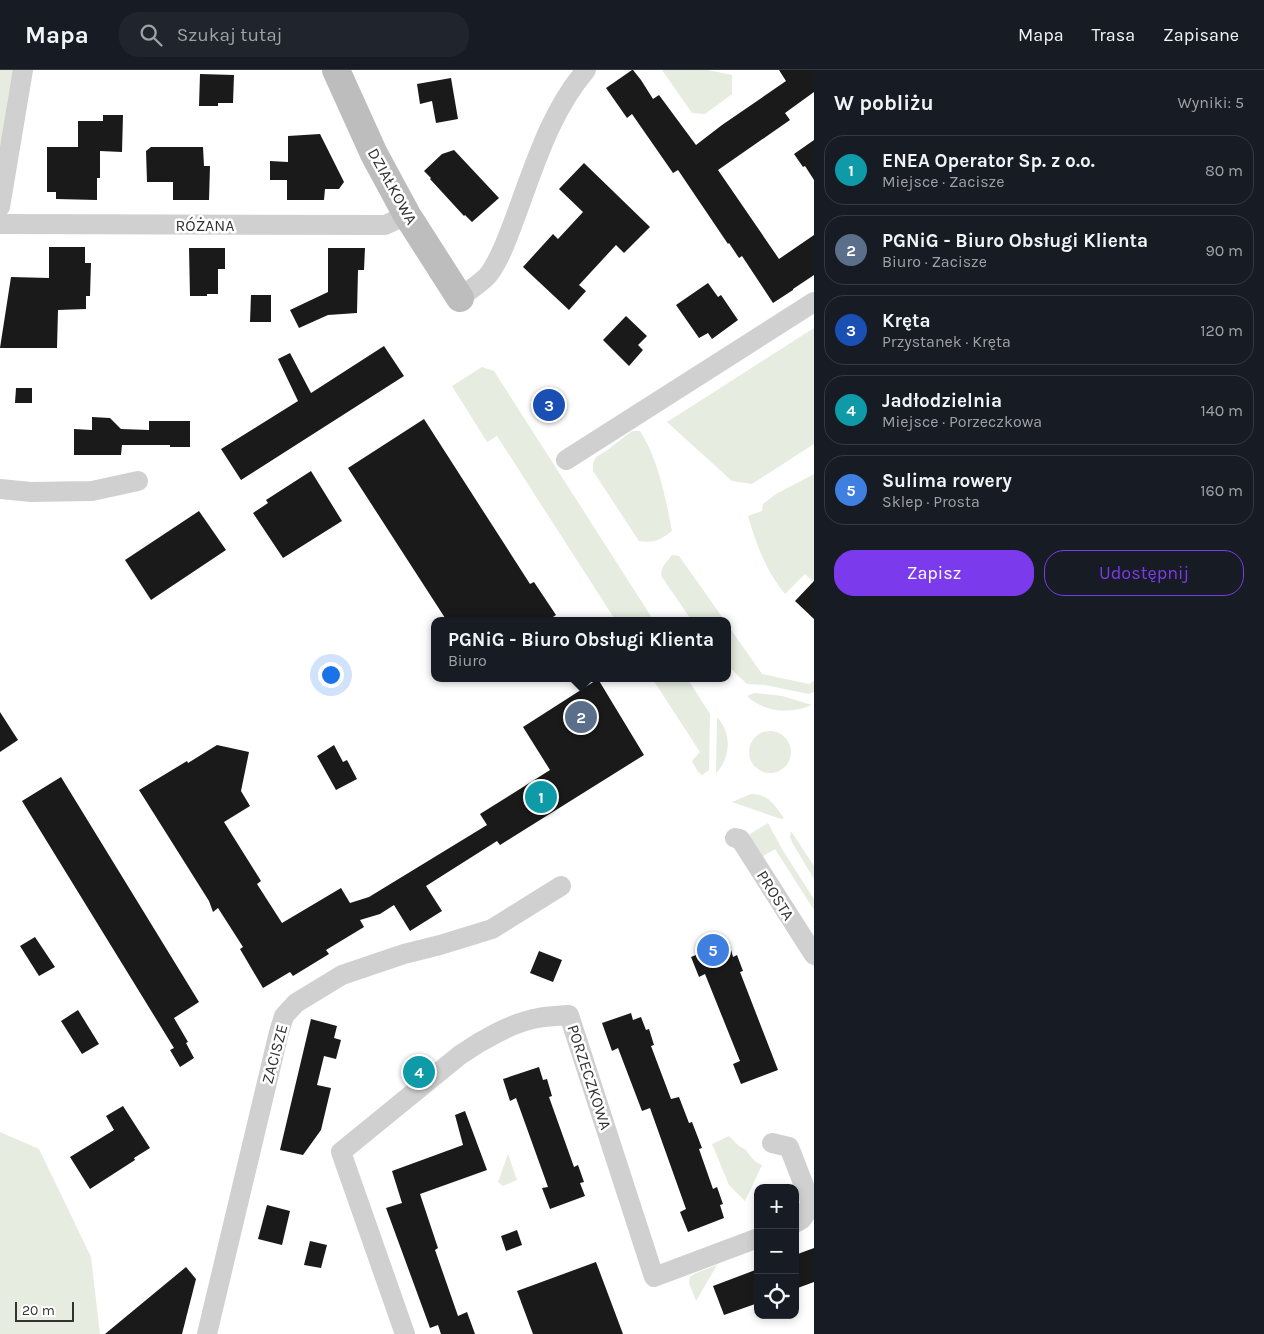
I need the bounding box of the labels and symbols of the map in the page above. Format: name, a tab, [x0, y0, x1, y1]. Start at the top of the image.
street label: DZIAŁKOWA	[364, 145, 421, 228]
street label: RÓŻANA	[176, 216, 234, 235]
pin: 3	[533, 386, 565, 424]
your location	[318, 662, 344, 688]
pin: 2	[565, 698, 597, 736]
pin: 1	[525, 778, 557, 816]
street label: PROSTA	[753, 867, 798, 924]
pin: 5	[697, 931, 729, 969]
street label: ZACISZE	[257, 1022, 292, 1086]
street label: PORZECZKOWA	[564, 1022, 616, 1132]
pin: 4	[403, 1053, 435, 1091]
scale bar	[15, 1299, 74, 1322]

